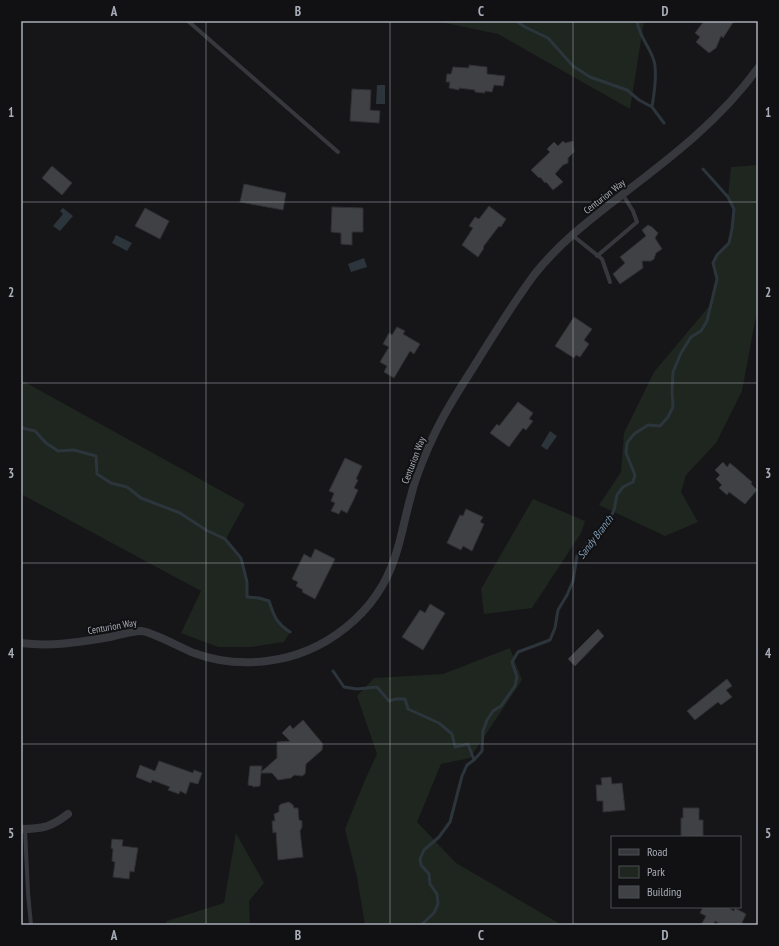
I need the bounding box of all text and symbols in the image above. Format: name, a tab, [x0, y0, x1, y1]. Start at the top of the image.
text: A	[110, 3, 118, 20]
text: B	[295, 3, 301, 20]
text: C	[478, 3, 484, 20]
text: D	[662, 3, 669, 20]
text: 1	[8, 104, 14, 121]
text: 1	[765, 104, 771, 121]
street label: Centurion Way	[581, 176, 628, 217]
text: 2	[8, 284, 14, 301]
text: 2	[765, 284, 771, 301]
street label: Centurion Way	[399, 434, 429, 486]
text: 3	[8, 465, 14, 482]
text: 3	[765, 465, 771, 482]
water label: Sandy Branch	[574, 511, 617, 562]
street label: Centurion Way	[87, 616, 138, 637]
text: 4	[8, 645, 15, 662]
text: 4	[765, 645, 772, 662]
text: 5	[8, 825, 14, 842]
text: 5	[765, 825, 771, 842]
legend	[611, 836, 741, 908]
text: Road	[647, 844, 667, 859]
text: Park	[647, 864, 665, 879]
text: Building	[647, 884, 682, 899]
text: A	[110, 927, 118, 944]
text: B	[295, 927, 301, 944]
text: C	[478, 927, 484, 944]
text: D	[662, 927, 669, 944]

